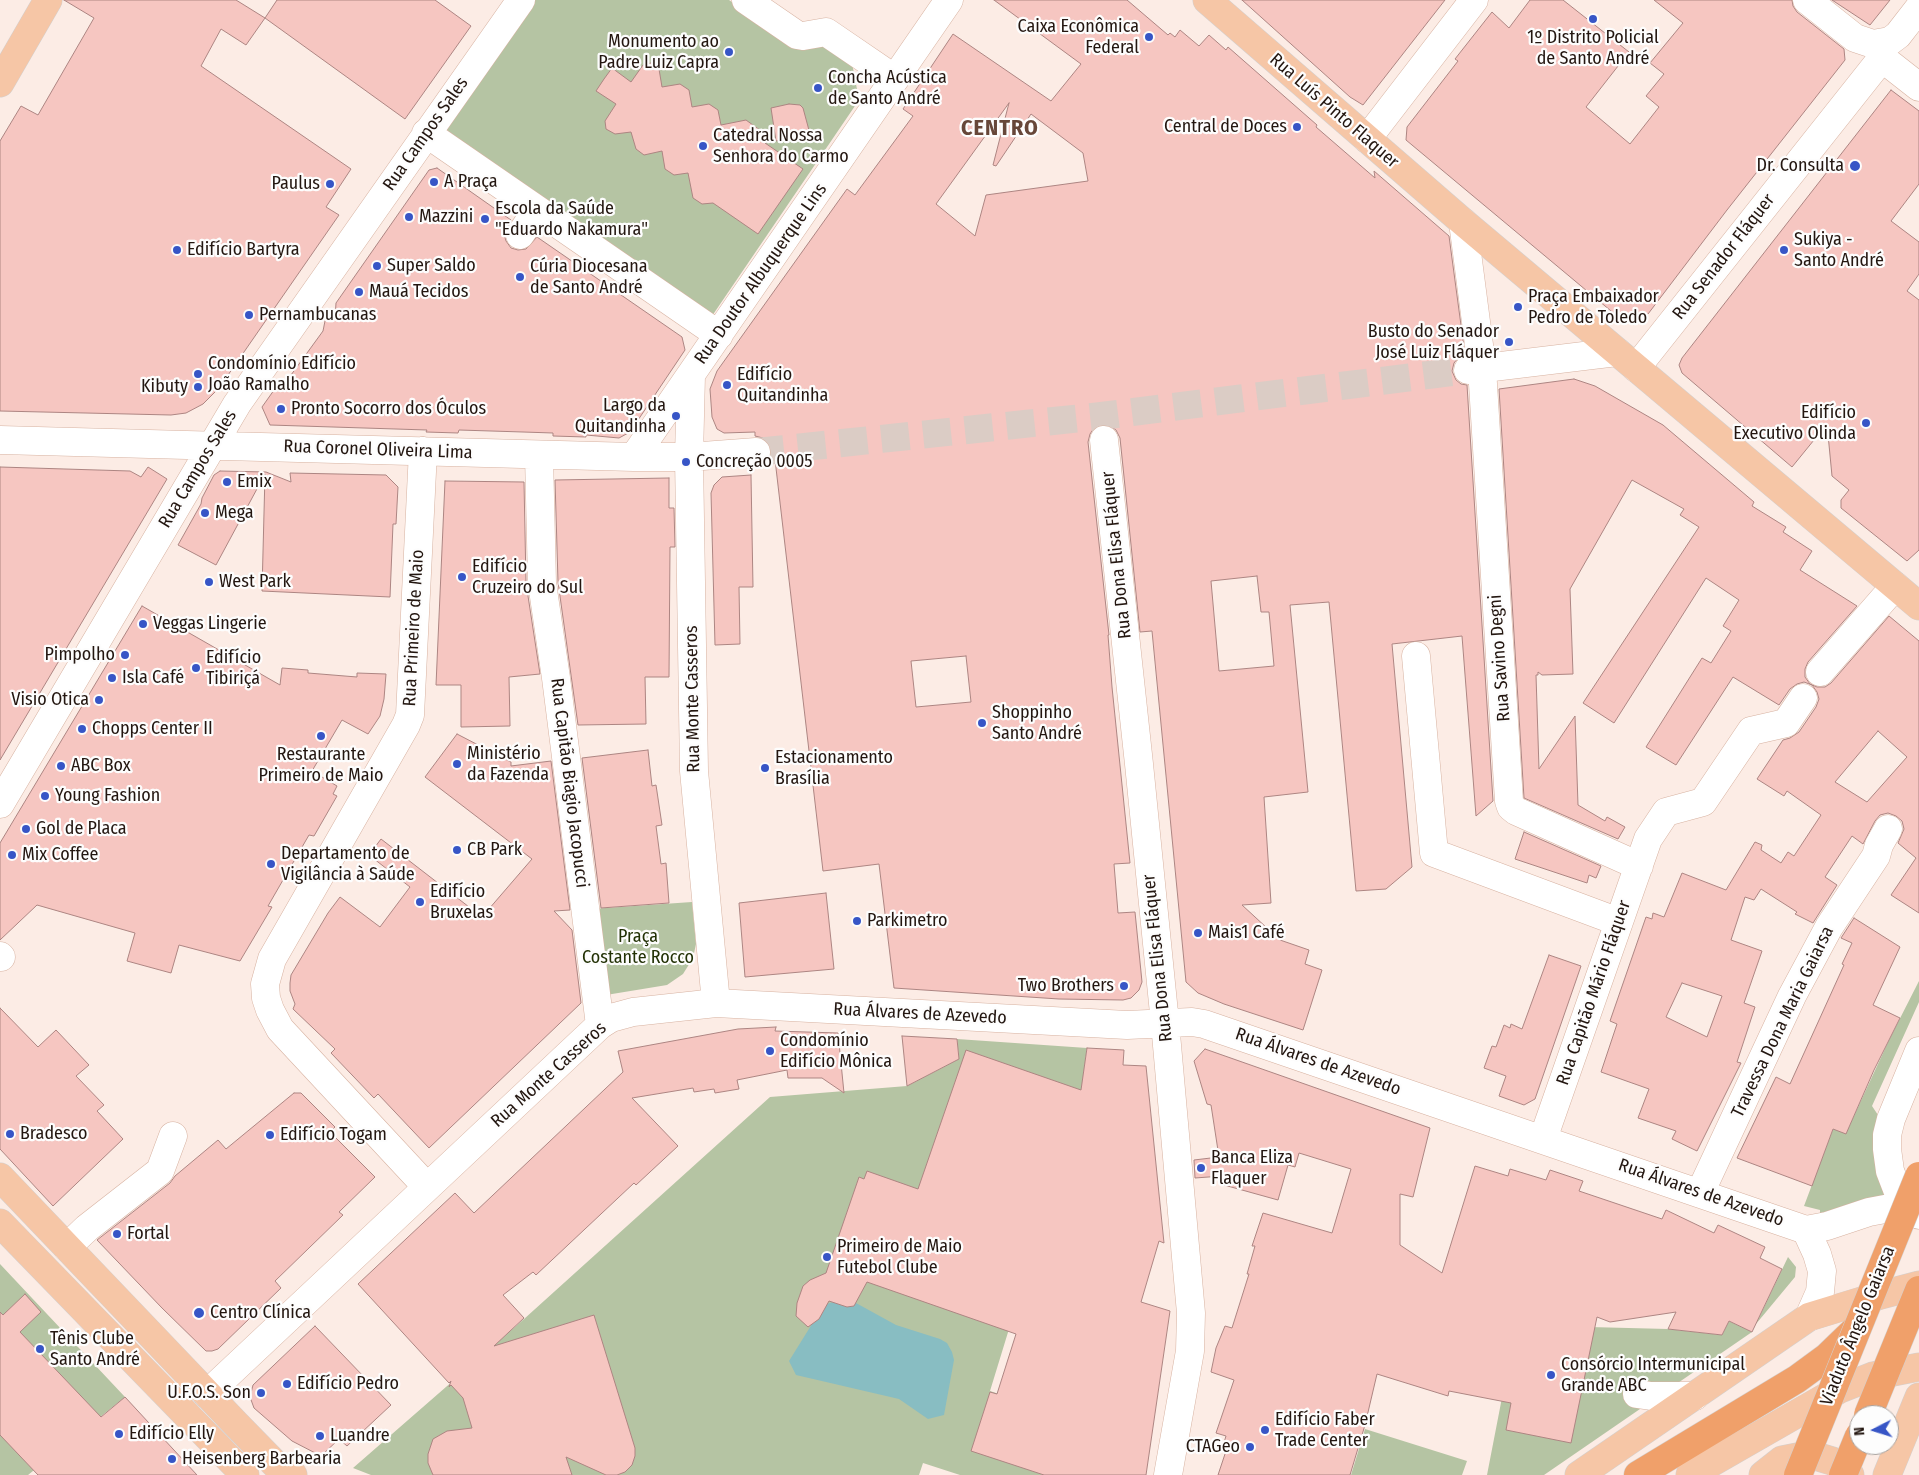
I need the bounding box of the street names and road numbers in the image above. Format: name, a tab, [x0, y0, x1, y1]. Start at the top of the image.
street label: Rua Luís Pinto Flaquer	[1265, 49, 1403, 173]
street label: Rua Campos Sales	[379, 73, 473, 195]
street label: Rua Doutor Albuquerque Lins	[690, 179, 832, 369]
street label: Rua Senador Fláquer	[1668, 190, 1780, 324]
street label: Rua Campos Sales	[154, 406, 242, 532]
street label: Rua Coronel Oliveira Lima	[283, 436, 473, 464]
street label: Rua Dona Elisa Fláquer	[1097, 470, 1137, 640]
street label: Rua Primeiro de Maio	[399, 549, 429, 707]
street label: Rua Savino Degni	[1485, 594, 1515, 722]
street label: Rua Monte Casseros	[681, 625, 705, 773]
street label: Rua Capitão Biagio Jacopucci	[545, 677, 593, 889]
street label: Rua Dona Elisa Fláquer	[1138, 873, 1178, 1043]
street label: Rua Capitão Mário Fláquer	[1552, 898, 1636, 1088]
street label: Travessa Dona Maria Gaiarsa	[1727, 923, 1839, 1121]
street label: Rua Álvares de Azevedo	[833, 999, 1007, 1029]
street label: Rua Monte Casseros	[487, 1018, 611, 1132]
street label: Rua Álvares de Azevedo	[1232, 1024, 1404, 1100]
street label: Rua Álvares de Azevedo	[1615, 1155, 1787, 1231]
street label: Viaduto Ângelo Gaiarsa	[1816, 1243, 1900, 1409]

